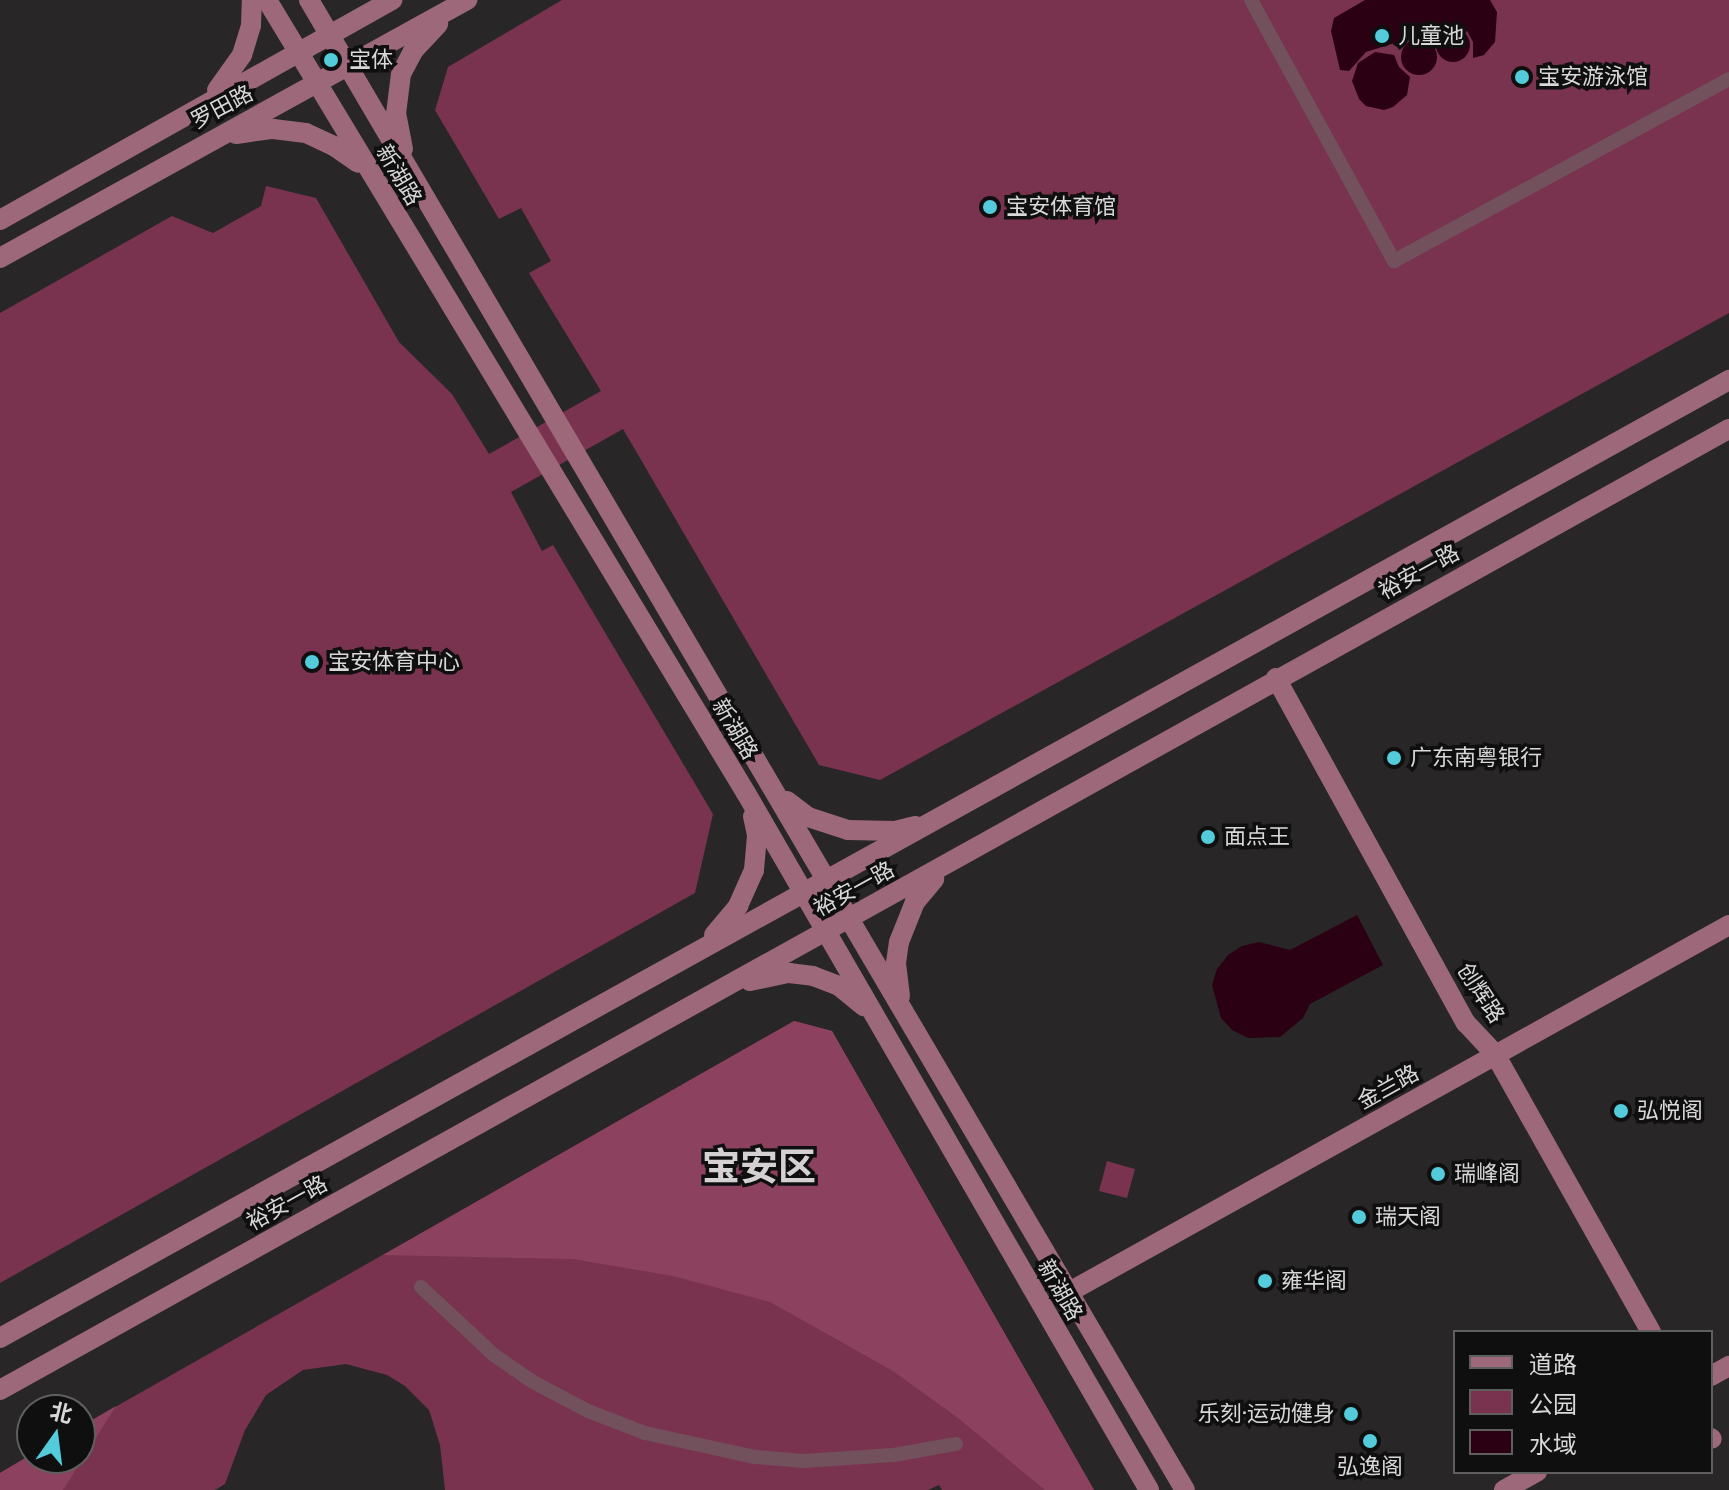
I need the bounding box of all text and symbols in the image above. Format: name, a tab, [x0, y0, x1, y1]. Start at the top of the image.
place label: 儿童池	[1398, 23, 1464, 49]
marker: 儿童池	[1373, 27, 1391, 45]
place label: 宝体	[349, 47, 393, 73]
marker: 宝体	[320, 49, 342, 71]
place label: 宝安游泳馆	[1538, 64, 1648, 90]
marker: 宝安游泳馆	[1513, 68, 1531, 86]
street label: 罗田路	[187, 80, 257, 134]
street label: 新湖路	[371, 140, 427, 210]
place label: 宝安体育馆	[1006, 194, 1116, 220]
marker: 宝安体育馆	[981, 198, 999, 216]
street label: 裕安一路	[1374, 539, 1464, 605]
place label: 宝安体育中心	[328, 649, 460, 675]
marker: 宝安体育中心	[303, 653, 321, 671]
street label: 新湖路	[707, 694, 763, 764]
place label: 广东南粤银行	[1410, 745, 1542, 771]
marker: 广东南粤银行	[1385, 749, 1403, 767]
place label: 面点王	[1224, 824, 1290, 850]
marker: 面点王	[1199, 828, 1217, 846]
street label: 裕安一路	[809, 856, 899, 922]
street label: 创辉路	[1452, 958, 1510, 1028]
street label: 金兰路	[1353, 1059, 1423, 1115]
place label: 弘悦阁	[1637, 1098, 1703, 1124]
marker: 弘悦阁	[1612, 1102, 1630, 1120]
district label: 宝安区	[702, 1144, 816, 1190]
place label: 瑞峰阁	[1454, 1161, 1520, 1187]
marker: 瑞峰阁	[1429, 1165, 1447, 1183]
street label: 裕安一路	[242, 1170, 332, 1236]
place label: 瑞天阁	[1375, 1204, 1441, 1230]
marker: 瑞天阁	[1350, 1208, 1368, 1226]
street label: 新湖路	[1032, 1255, 1088, 1325]
place label: 雍华阁	[1281, 1268, 1347, 1294]
marker: 雍华阁	[1256, 1272, 1274, 1290]
legend	[1453, 1330, 1713, 1474]
text: 道路	[1529, 1350, 1577, 1378]
text: 公园	[1529, 1390, 1577, 1418]
north arrow	[16, 1394, 96, 1474]
text: 北	[47, 1397, 75, 1428]
place label: 乐刻·运动健身	[1198, 1401, 1335, 1427]
marker: 乐刻·运动健身	[1342, 1405, 1360, 1423]
text: 水域	[1529, 1430, 1577, 1458]
marker: 弘逸阁	[1361, 1432, 1379, 1450]
place label: 弘逸阁	[1337, 1454, 1403, 1480]

